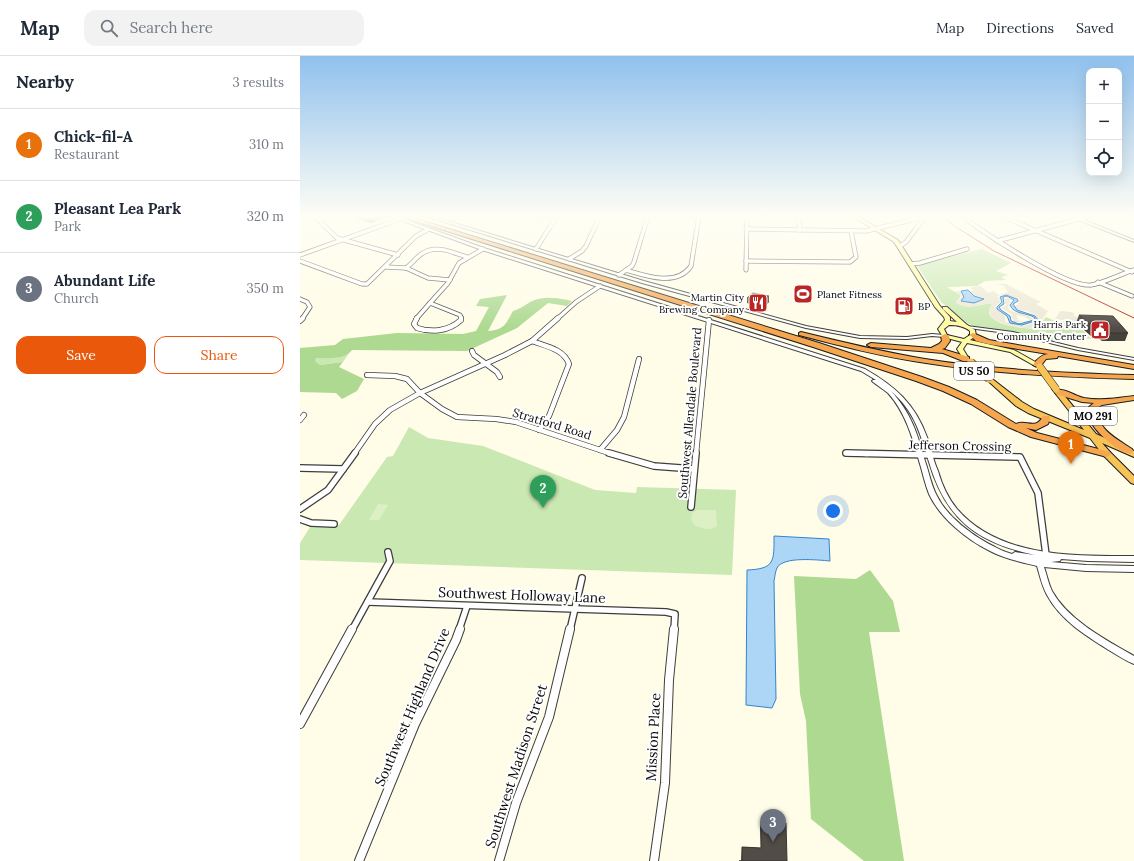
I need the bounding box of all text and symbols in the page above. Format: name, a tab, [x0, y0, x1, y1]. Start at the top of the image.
search box	[84, 10, 364, 46]
text: Map	[20, 16, 60, 40]
icon: search	[98, 17, 120, 39]
text: Search here	[130, 18, 213, 37]
text: Map	[936, 19, 964, 37]
text: Directions	[986, 19, 1054, 37]
text: Saved	[1076, 19, 1114, 37]
map controls	[1086, 68, 1122, 176]
button: +	[1086, 68, 1122, 104]
text: Nearby	[16, 71, 74, 93]
text: 3 results	[232, 74, 284, 91]
button: −	[1086, 104, 1122, 140]
text: Chick-fil-A	[54, 127, 133, 146]
text: 1	[26, 136, 32, 153]
text: 310 m	[249, 136, 284, 153]
button: locate	[1086, 140, 1122, 176]
text: Restaurant	[54, 146, 120, 163]
text: Pleasant Lea Park	[54, 199, 181, 218]
text: 2	[26, 208, 32, 225]
text: 320 m	[247, 208, 284, 225]
text: Park	[54, 218, 81, 235]
text: Abundant Life	[54, 271, 155, 290]
text: 3	[25, 280, 33, 297]
text: 350 m	[247, 280, 284, 297]
sports icon: Planet Fitness	[792, 283, 814, 305]
place label: Planet Fitness	[817, 288, 882, 301]
text: Church	[54, 290, 99, 307]
place label: Martin City Brewing Company	[659, 291, 745, 316]
restaurant icon: Martin City Brewing Company	[747, 292, 769, 314]
fuel station icon: BP	[893, 295, 915, 317]
place label: BP	[918, 300, 930, 313]
place label: Harris Park Community Center	[996, 318, 1087, 343]
public building icon: Harris Park Community Center	[1089, 319, 1111, 341]
street label: Southwest Allendale Boulevard	[675, 327, 704, 499]
button: Save	[16, 336, 146, 374]
button: Share	[154, 336, 284, 374]
road number: US 50	[954, 362, 994, 380]
street label: Stratford Road	[511, 404, 593, 443]
road number: MO 291	[1069, 407, 1117, 425]
pin: 1	[1058, 431, 1084, 464]
street label: Jefferson Crossing	[908, 437, 1012, 454]
pin: 2	[530, 475, 556, 508]
your location	[823, 501, 843, 521]
street label: Southwest Holloway Lane	[438, 583, 607, 607]
street label: Southwest Highland Drive	[370, 625, 454, 789]
street label: Southwest Madison Street	[481, 681, 551, 850]
street label: Mission Place	[642, 692, 664, 782]
pin: 3	[760, 809, 786, 842]

